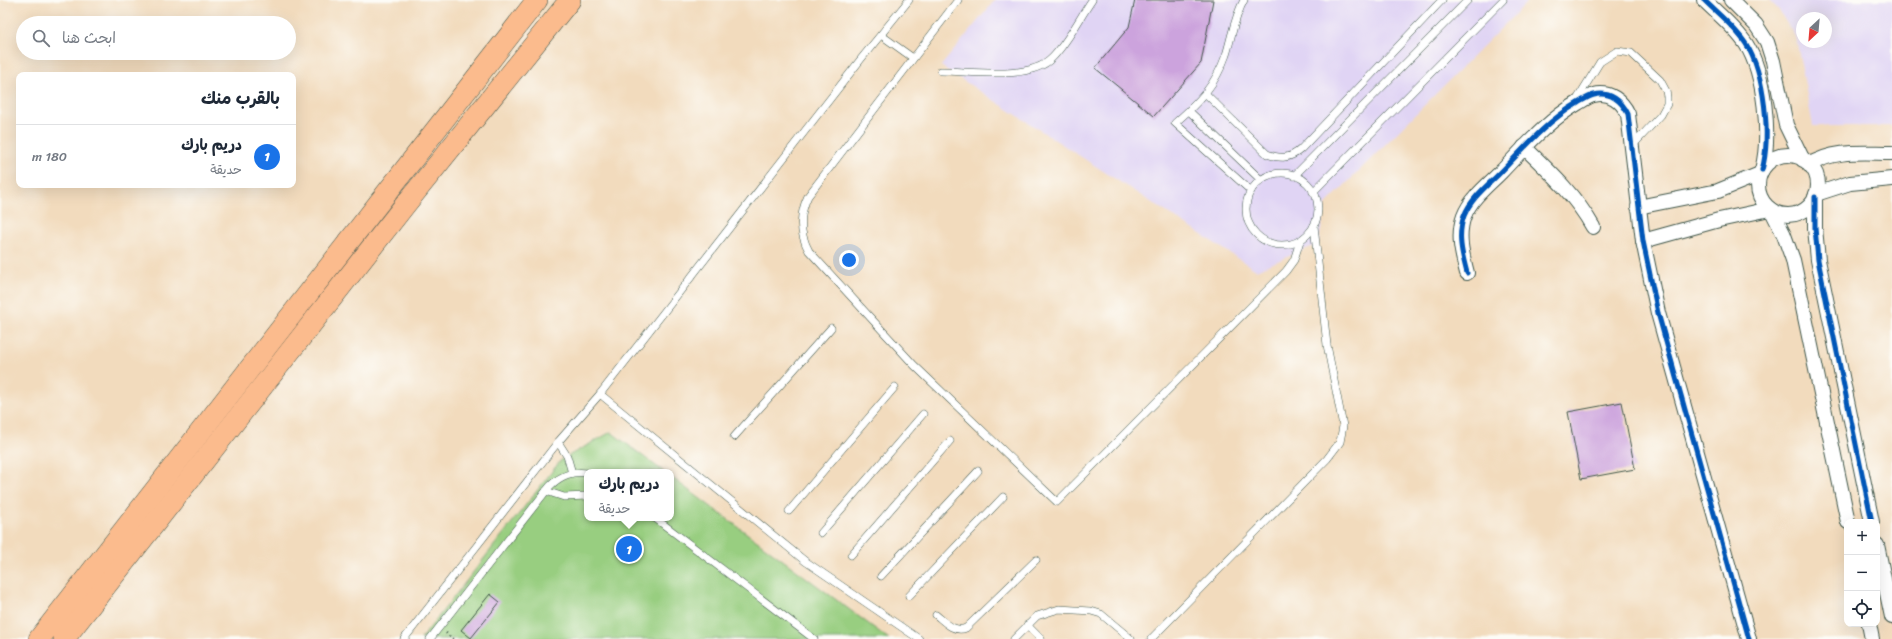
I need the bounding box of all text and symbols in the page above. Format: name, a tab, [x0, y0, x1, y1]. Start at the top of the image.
north arrow	[1796, 12, 1832, 48]
search box	[16, 16, 296, 60]
text: ابحث هنا	[62, 25, 116, 51]
icon: search	[30, 27, 52, 49]
text: بالقرب منك	[201, 83, 280, 113]
text: دريم بارك	[181, 132, 242, 158]
text: 180 m	[32, 145, 67, 168]
text: 1	[264, 145, 270, 168]
text: حديقة	[210, 158, 242, 181]
your location	[839, 250, 859, 270]
popup	[584, 469, 674, 521]
text: دريم بارك	[599, 471, 659, 497]
text: حديقة	[599, 497, 631, 520]
map controls	[1844, 519, 1880, 627]
button: +	[1844, 519, 1880, 555]
pin: 1	[616, 534, 642, 564]
button: −	[1844, 555, 1880, 591]
button: locate	[1844, 591, 1880, 627]

